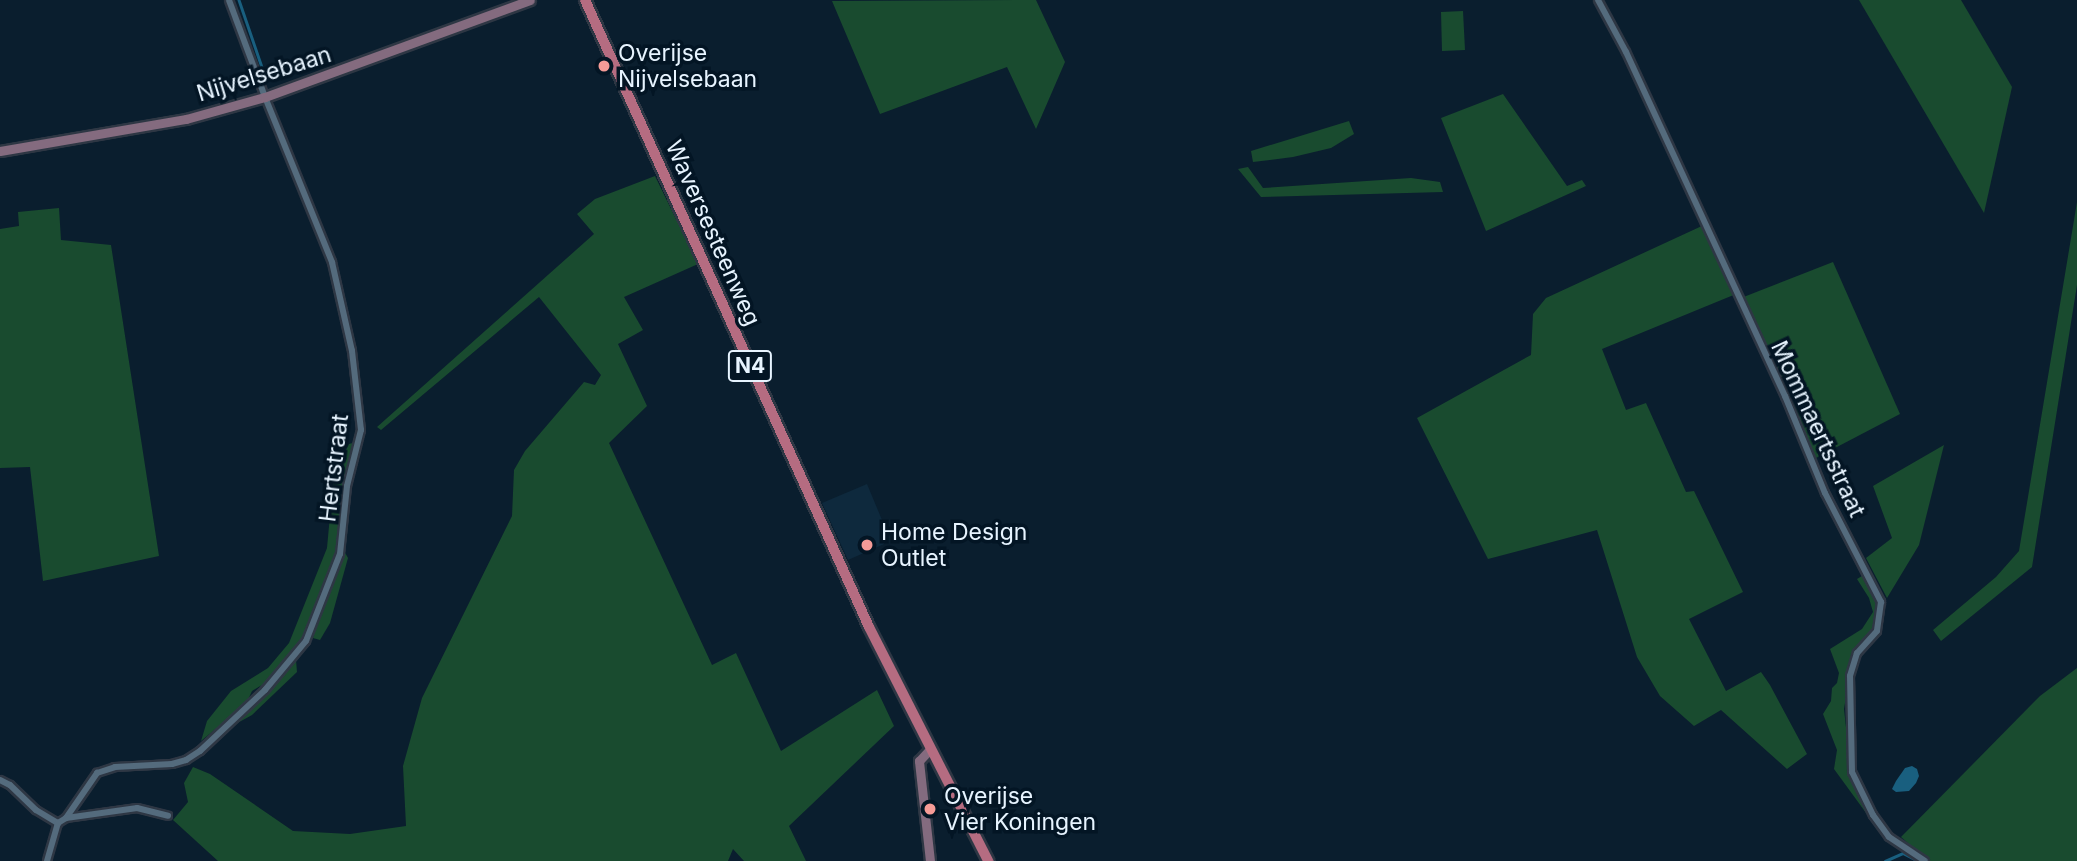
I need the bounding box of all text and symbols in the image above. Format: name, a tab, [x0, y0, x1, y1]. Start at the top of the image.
place label: Overijse Nijvelsebaan	[618, 39, 757, 93]
street label: Nijvelsebaan	[193, 40, 335, 108]
marker: Overijse Nijvelsebaan	[596, 58, 612, 74]
street label: Waversesteenweg	[660, 136, 766, 330]
street label: Mommaertsstraat	[1765, 336, 1871, 522]
road number: N4	[727, 348, 773, 384]
street label: Hertstraat	[314, 412, 354, 524]
place label: Home Design Outlet	[881, 518, 1027, 572]
marker: Home Design Outlet	[859, 537, 875, 553]
place label: Overijse Vier Koningen	[944, 782, 1096, 836]
marker: Overijse Vier Koningen	[922, 801, 938, 817]

